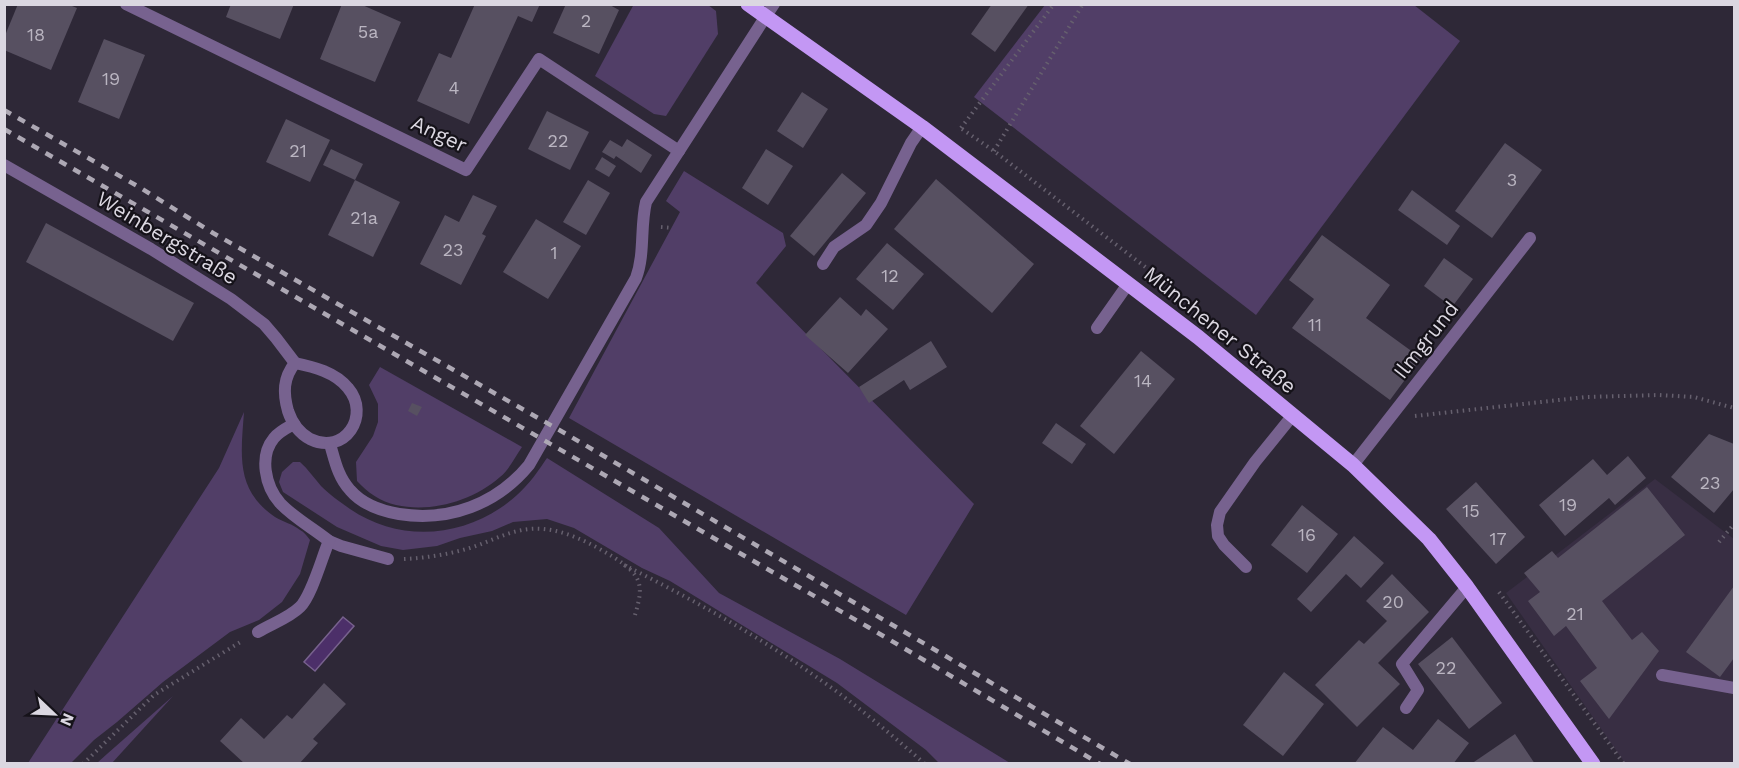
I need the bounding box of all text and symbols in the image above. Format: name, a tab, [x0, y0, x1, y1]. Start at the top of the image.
house number: 2	[581, 10, 591, 31]
house number: 5a	[358, 21, 378, 42]
house number: 18	[27, 24, 45, 45]
house number: 19	[102, 68, 120, 89]
house number: 4	[449, 77, 460, 98]
street label: Anger	[407, 110, 471, 157]
house number: 22	[548, 130, 569, 151]
house number: 21	[289, 140, 307, 161]
house number: 3	[1507, 169, 1517, 190]
street label: Weinbergstraße	[92, 186, 242, 289]
house number: 21a	[350, 207, 378, 228]
house number: 23	[443, 239, 464, 260]
house number: 1	[550, 242, 558, 263]
street label: Münchener Straße	[1139, 261, 1301, 399]
house number: 12	[881, 265, 899, 286]
street label: Ilmgrund	[1388, 296, 1464, 383]
house number: 11	[1308, 314, 1322, 335]
house number: 14	[1134, 370, 1152, 391]
house number: 23	[1700, 472, 1721, 493]
house number: 19	[1559, 494, 1577, 515]
house number: 15	[1462, 500, 1480, 521]
house number: 16	[1298, 524, 1316, 545]
house number: 17	[1489, 528, 1507, 549]
house number: 20	[1382, 591, 1404, 612]
house number: 21	[1566, 603, 1584, 624]
house number: 22	[1436, 657, 1457, 678]
north arrow	[24, 684, 84, 744]
text: N	[56, 710, 78, 729]

